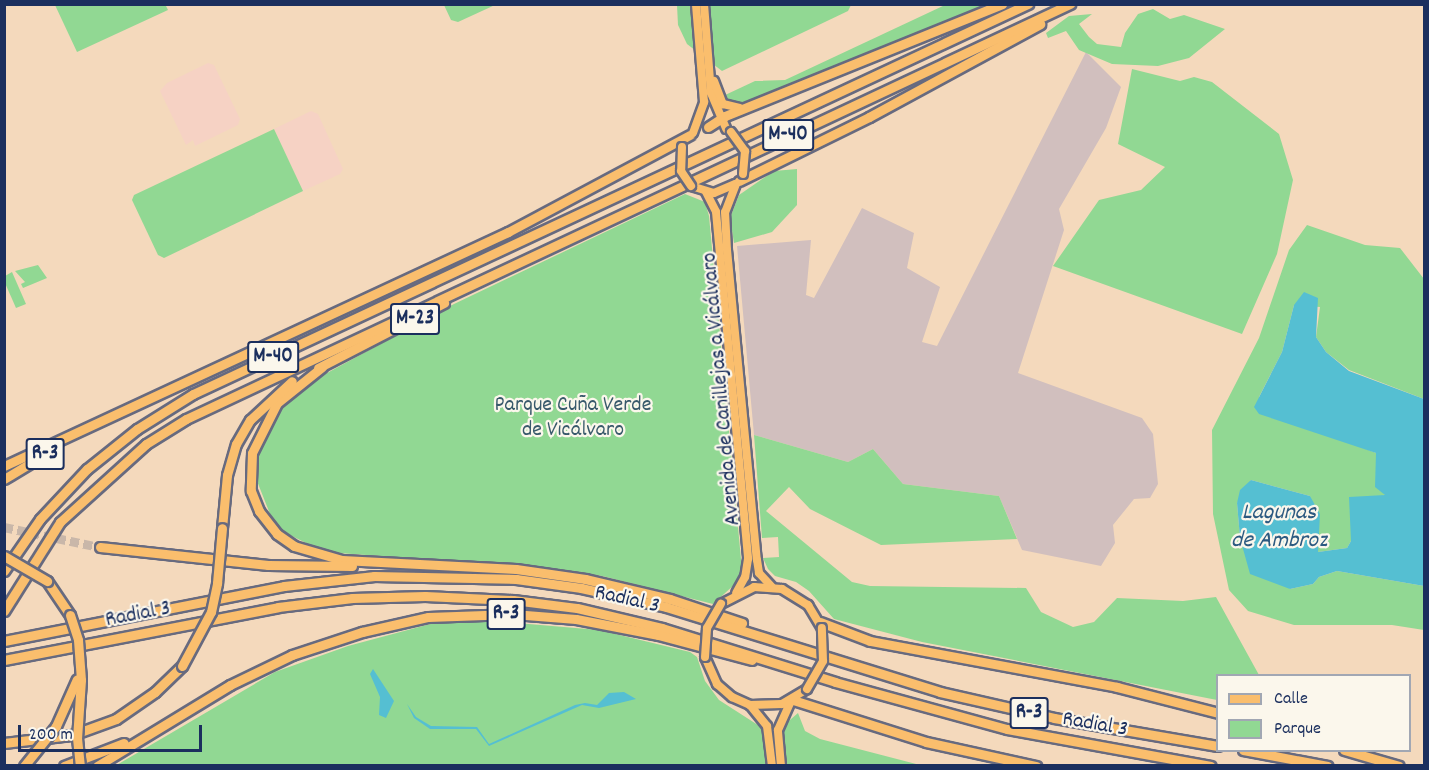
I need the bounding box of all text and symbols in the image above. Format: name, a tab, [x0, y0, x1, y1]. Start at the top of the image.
road number: M-40	[761, 117, 815, 153]
street label: Avenida de Canillejas a Vicálvaro	[697, 251, 747, 527]
road number: M-23	[390, 301, 440, 337]
road number: M-40	[246, 339, 300, 375]
park label: Parque Cuña Verde de Vicálvaro	[495, 392, 651, 444]
road number: R-3	[26, 436, 64, 472]
water label: Lagunas de Ambroz	[1231, 500, 1327, 556]
street label: Radial 3	[592, 580, 662, 620]
street label: Radial 3	[103, 596, 173, 634]
road number: R-3	[486, 596, 526, 632]
legend	[1216, 674, 1411, 752]
text: Calle	[1274, 687, 1308, 712]
road number: R-3	[1010, 695, 1048, 731]
street label: Radial 3	[1060, 706, 1130, 744]
scale bar	[21, 713, 206, 751]
text: Parque	[1274, 717, 1321, 742]
text: 200 m	[29, 723, 73, 748]

